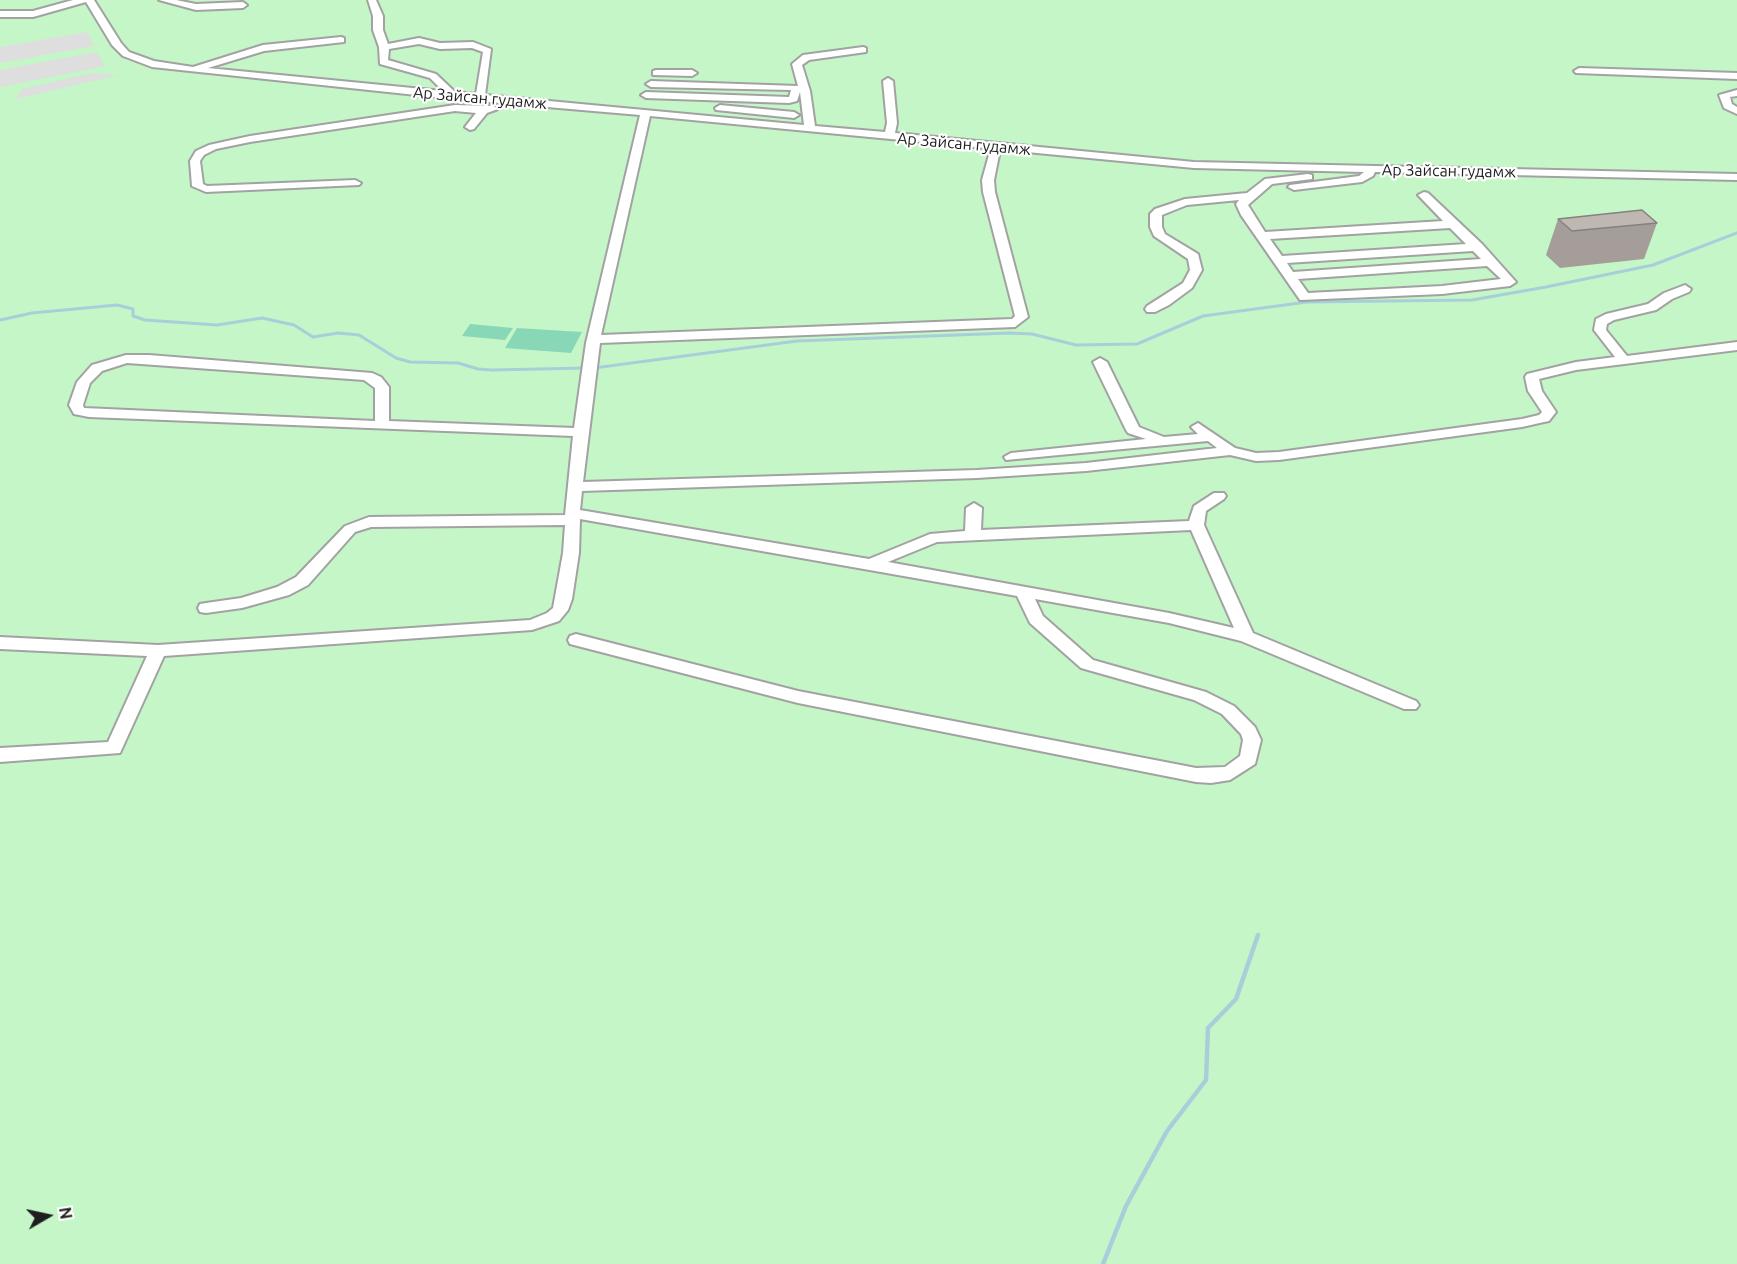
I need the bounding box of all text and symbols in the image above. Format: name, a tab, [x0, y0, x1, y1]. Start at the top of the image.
street label: Ар Зайсан гудамж	[412, 83, 548, 113]
street label: Ар Зайсан гудамж	[896, 129, 1032, 159]
street label: Ар Зайсан гудамж	[1382, 160, 1516, 182]
north arrow	[18, 1186, 78, 1246]
text: N	[56, 1206, 76, 1220]

